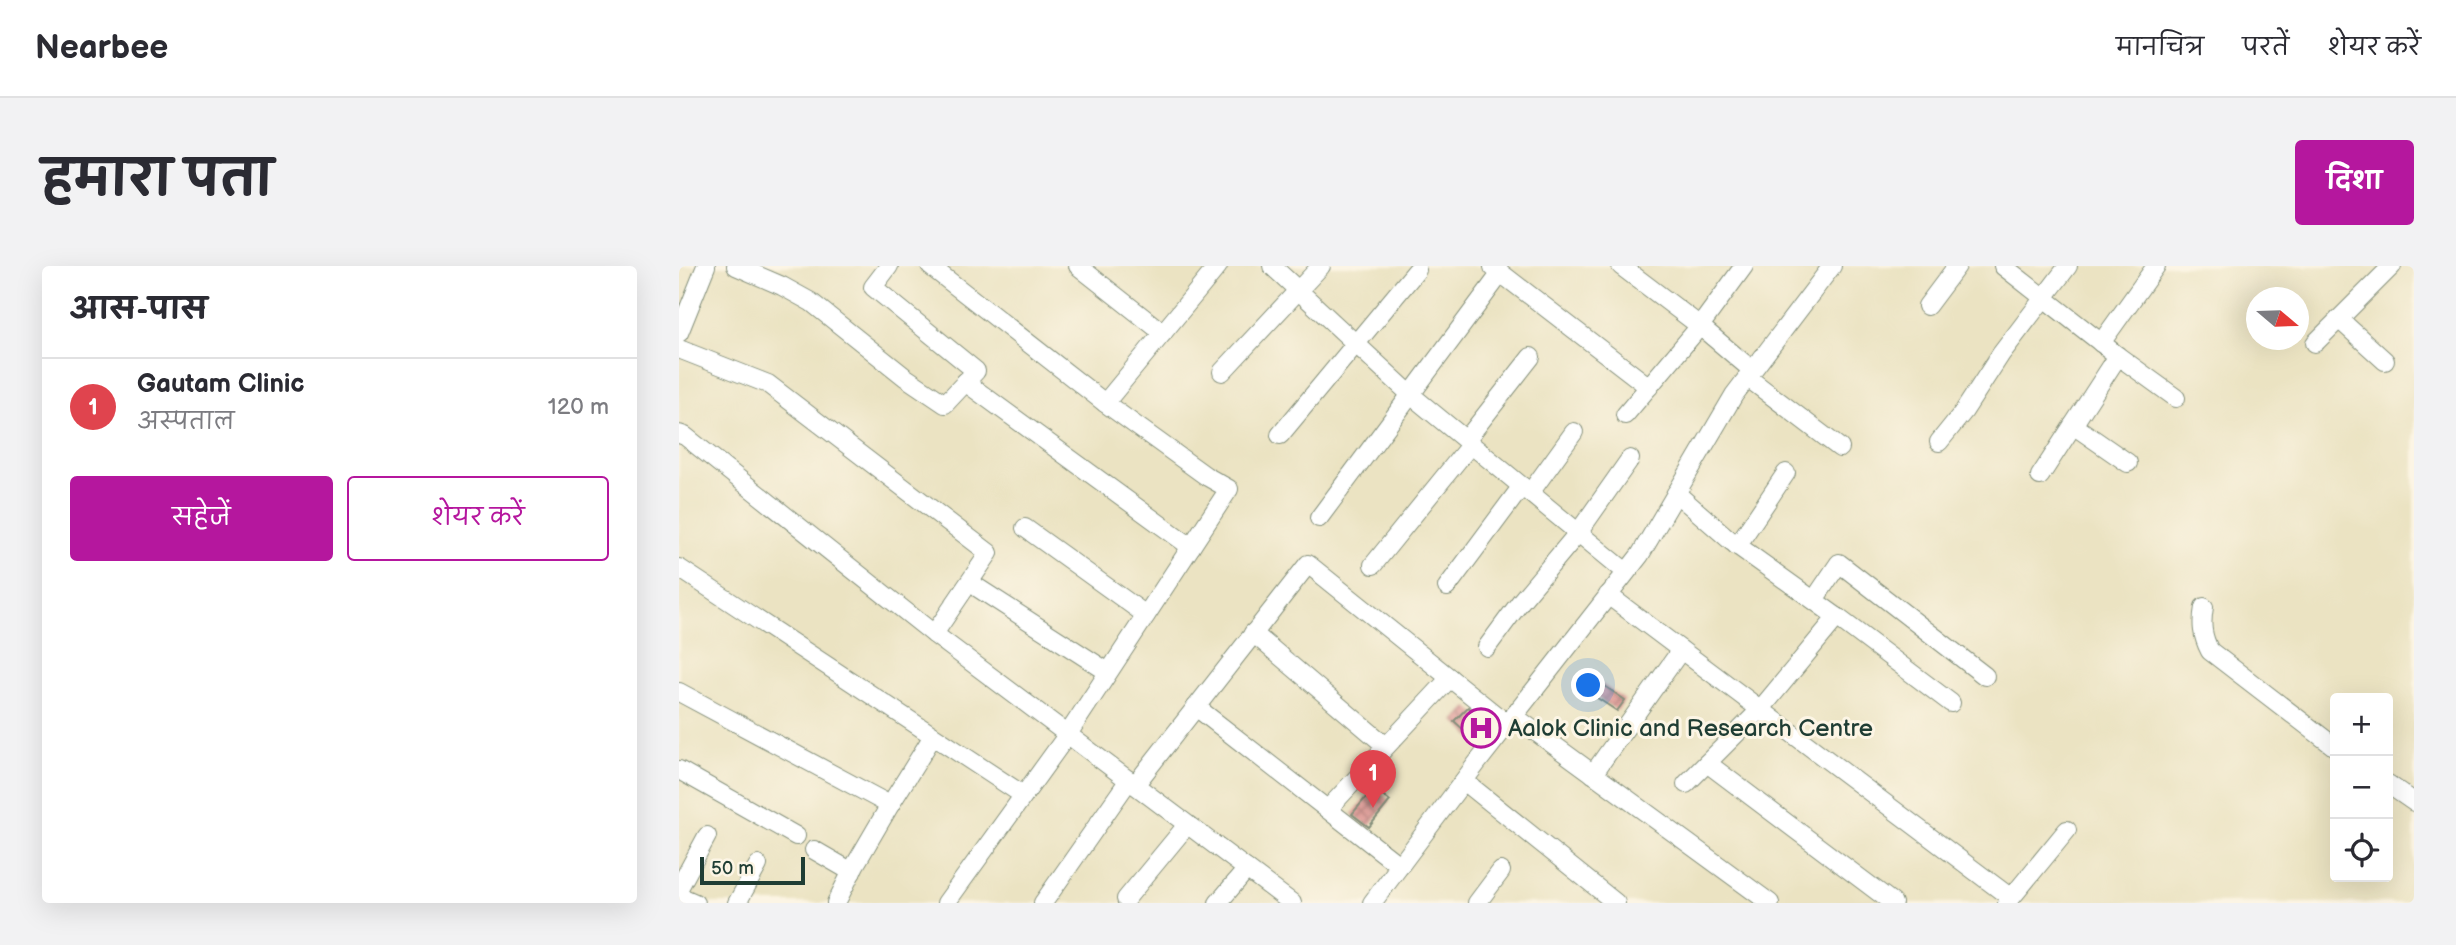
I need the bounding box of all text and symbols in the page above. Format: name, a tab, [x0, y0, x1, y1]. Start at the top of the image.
text: Nearbee	[35, 28, 168, 68]
text: मानचित्र	[2116, 33, 2204, 62]
text: परतें	[2242, 33, 2289, 62]
text: शेयर करें	[2327, 33, 2421, 62]
button: दिशा	[2295, 140, 2414, 225]
text: हमारा पता	[42, 151, 273, 210]
north arrow	[2246, 287, 2309, 350]
text: आस-पास	[70, 292, 207, 328]
text: Gautam Clinic	[137, 369, 305, 400]
text: 1	[88, 393, 98, 421]
text: 120 m	[548, 393, 609, 421]
text: अस्पताल	[137, 408, 235, 436]
button: सहेजें	[70, 476, 333, 561]
button: शेयर करें	[347, 476, 609, 561]
your location	[1571, 668, 1605, 702]
map controls	[2330, 693, 2393, 882]
button: +	[2330, 693, 2393, 756]
hospital icon: Aalok Clinic and Research Centre	[1460, 707, 1502, 749]
place label: Aalok Clinic and Research Centre	[1508, 714, 1873, 743]
pin: 1	[1350, 750, 1396, 808]
button: −	[2330, 756, 2393, 819]
button: locate	[2330, 819, 2393, 882]
scale bar	[700, 854, 805, 886]
text: 50 m	[711, 857, 754, 880]

